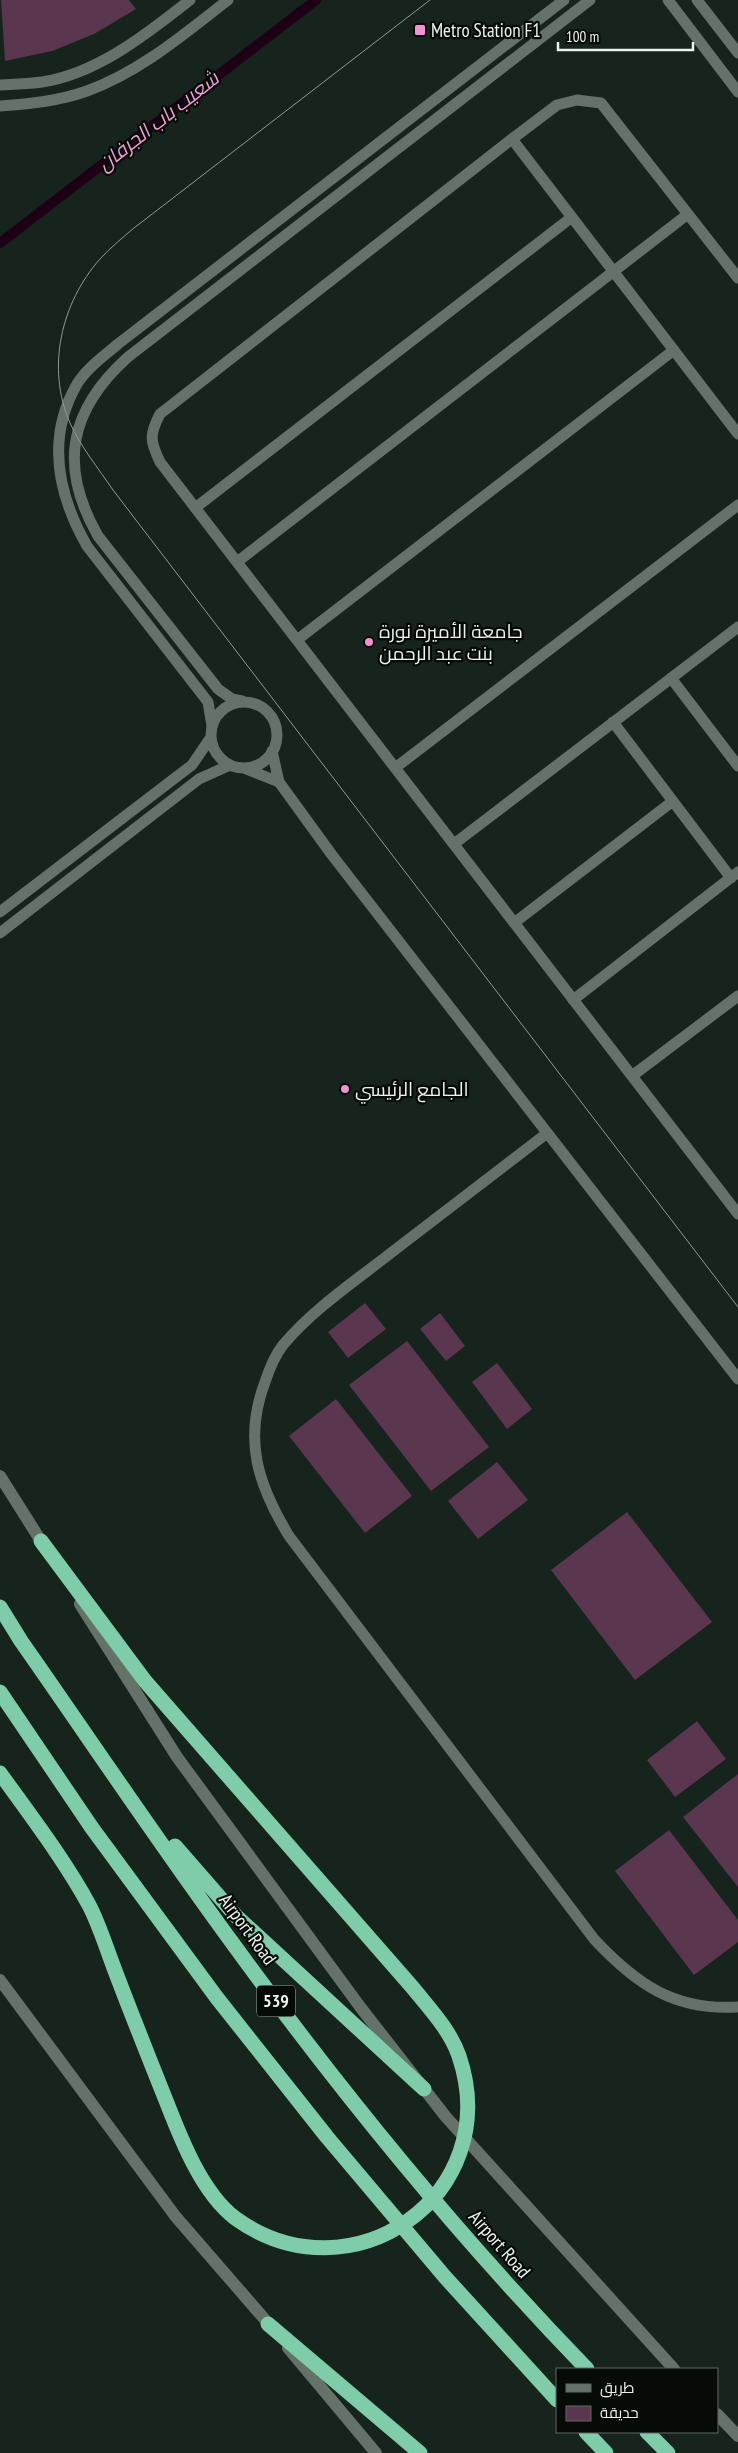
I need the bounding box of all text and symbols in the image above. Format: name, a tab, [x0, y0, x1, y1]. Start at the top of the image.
place label: Metro Station F1	[431, 18, 541, 42]
scale bar	[558, 20, 693, 52]
marker: Metro Station F1	[413, 23, 427, 37]
text: 100 m	[566, 27, 599, 46]
water label: شعيب باب الجرفان	[92, 65, 224, 177]
place label: جامعة الأميرة نورة بنت عبد الرحمن	[379, 619, 523, 665]
marker: جامعة الأميرة نورة بنت عبد الرحمن	[363, 636, 375, 648]
place label: الجامع الرئيسي	[355, 1077, 469, 1104]
marker: الجامع الرئيسي	[339, 1083, 351, 1095]
street label: Airport Road	[214, 1889, 282, 1969]
road number: 539	[257, 1985, 295, 2016]
street label: Airport Road	[464, 2205, 536, 2283]
legend	[556, 2368, 718, 2433]
text: طريق	[600, 2378, 634, 2398]
text: حديقة	[600, 2403, 639, 2422]

